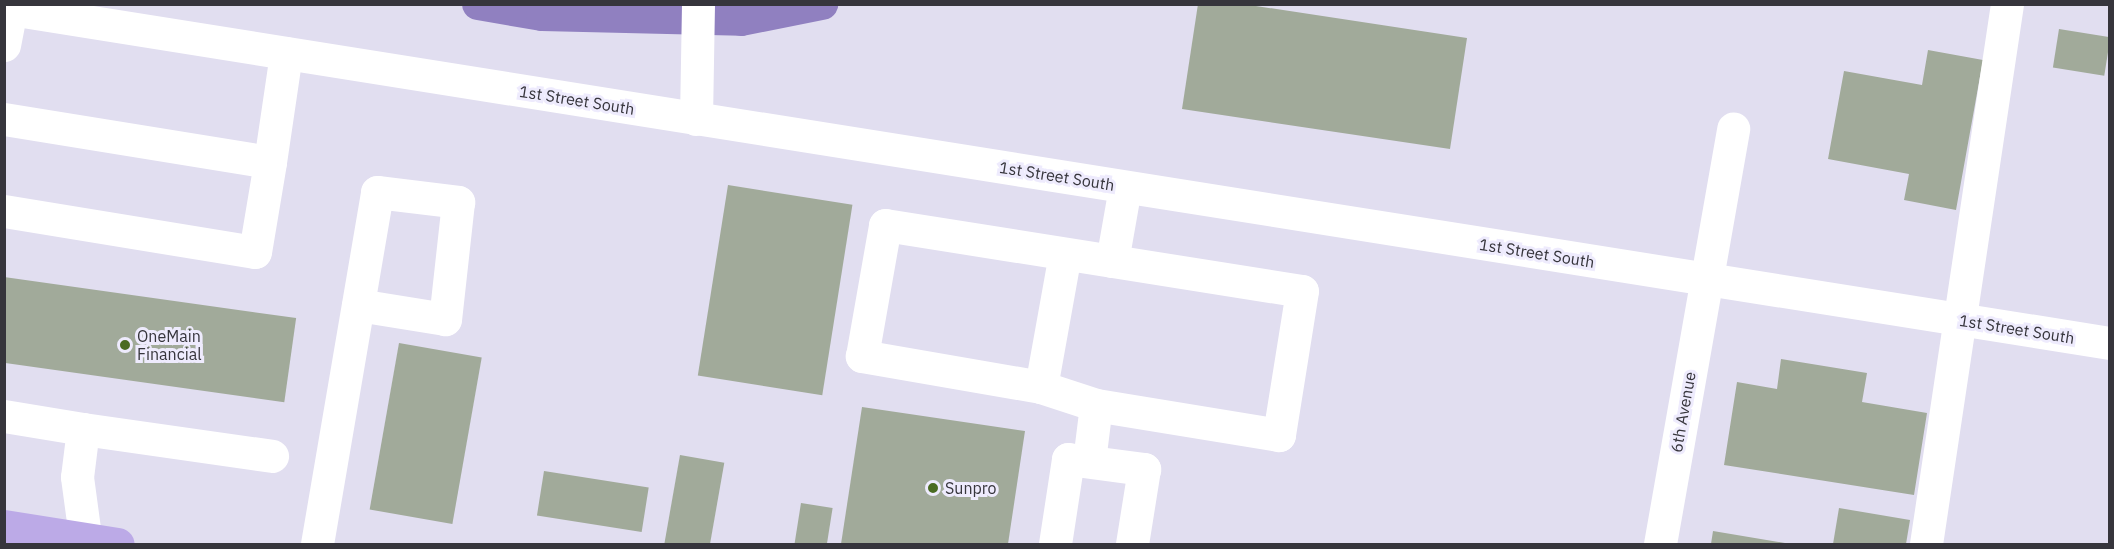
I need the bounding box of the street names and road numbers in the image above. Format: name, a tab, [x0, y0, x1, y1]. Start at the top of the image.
street label: 1st Street South	[518, 81, 636, 119]
street label: 1st Street South	[998, 157, 1116, 195]
street label: 1st Street South	[1478, 234, 1596, 272]
street label: 1st Street South	[1958, 310, 2076, 348]
street label: 6th Avenue	[1666, 370, 1700, 454]

